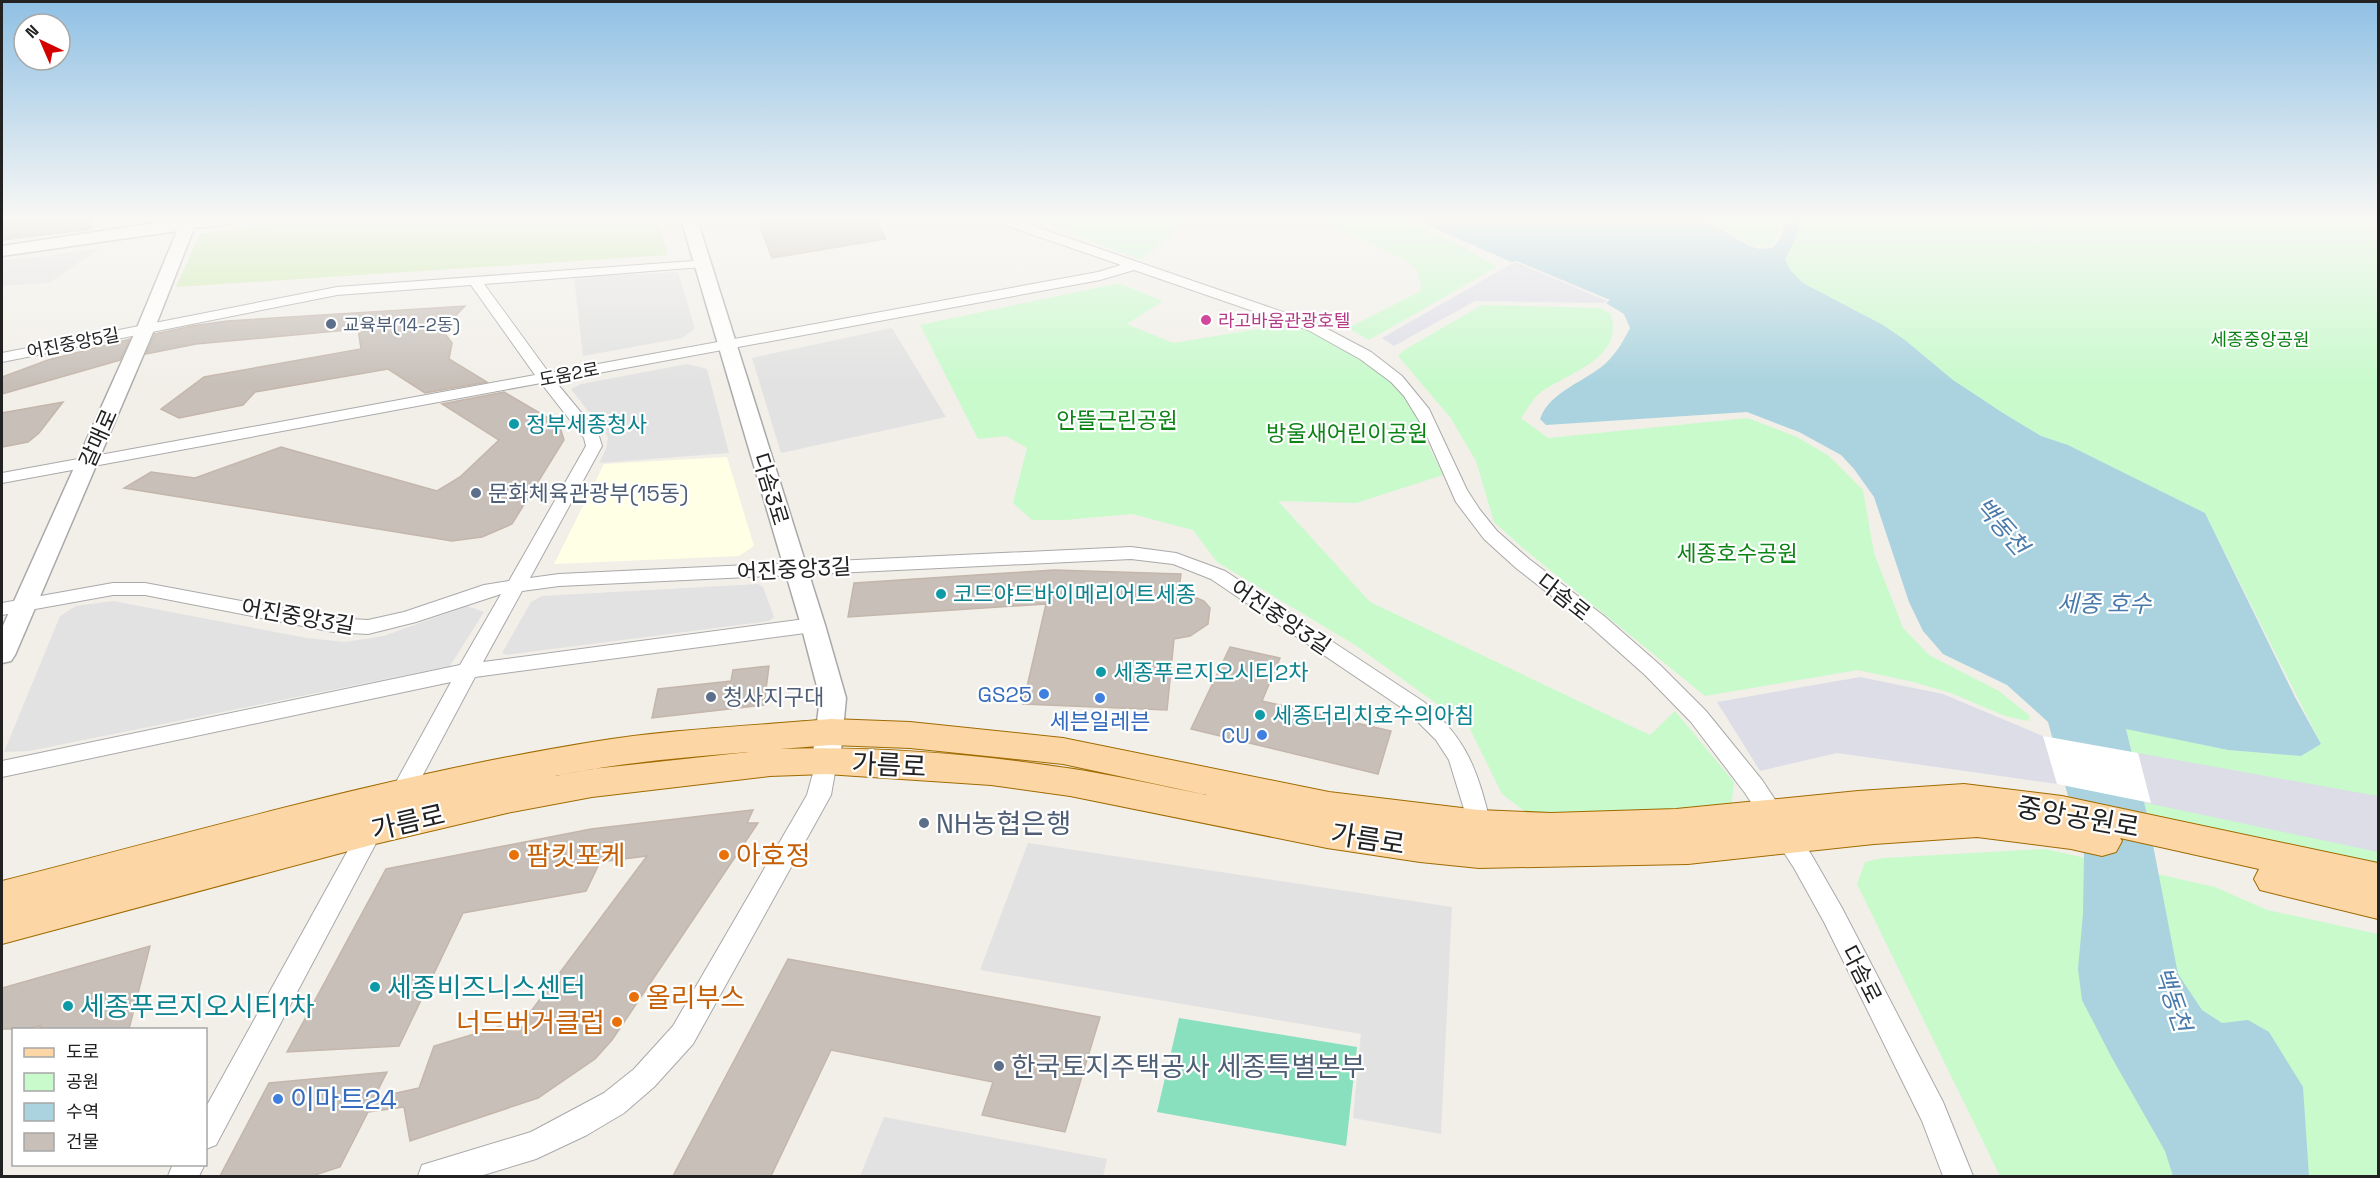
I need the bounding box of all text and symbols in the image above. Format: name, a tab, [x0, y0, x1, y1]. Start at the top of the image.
north arrow	[12, 12, 72, 72]
text: N	[21, 20, 43, 43]
place label: 라고바움관광호텔	[1218, 309, 1350, 332]
place label: 교육부(14-2동)	[343, 313, 460, 336]
marker: 라고바움관광호텔	[1199, 313, 1213, 327]
marker: 교육부(14-2동)	[324, 317, 338, 331]
street label: 어진중앙5길	[25, 323, 121, 363]
park label: 세종중앙공원	[2210, 328, 2310, 351]
street label: 도움2로	[537, 357, 601, 391]
street label: 갈매로	[73, 405, 123, 471]
park label: 안뜰근린공원	[1056, 406, 1178, 434]
place label: 정부세종청사	[526, 410, 647, 438]
marker: 정부세종청사	[507, 417, 521, 431]
park label: 방울새어린이공원	[1266, 419, 1428, 447]
street label: 다솜3로	[747, 450, 795, 528]
place label: 문화체육관광부(15동)	[488, 479, 688, 507]
marker: 문화체육관광부(15동)	[469, 486, 483, 500]
water label: 백동천	[1969, 491, 2037, 563]
park label: 세종호수공원	[1676, 539, 1798, 567]
street label: 어진중앙3길	[736, 552, 852, 586]
street label: 다솜로	[1531, 567, 1597, 627]
street label: 어진중앙3길	[1226, 573, 1336, 661]
place label: 코드야드바이메리어트세종	[953, 580, 1196, 608]
marker: 코드야드바이메리어트세종	[934, 587, 948, 601]
water label: 세종 호수	[2057, 588, 2152, 619]
street label: 어진중앙3길	[239, 592, 357, 640]
place label: 세종푸르지오시티2차	[1113, 658, 1308, 686]
marker: 세종푸르지오시티2차	[1094, 665, 1108, 679]
place label: GS25	[978, 680, 1032, 708]
place label: 청사지구대	[723, 683, 824, 711]
marker: GS25	[1037, 687, 1051, 701]
marker: 청사지구대	[704, 690, 718, 704]
marker: 세븐일레븐	[1093, 691, 1107, 705]
place label: 세종더리치호수의아침	[1272, 701, 1474, 729]
place label: 세븐일레븐	[1049, 707, 1151, 735]
marker: 세종더리치호수의아침	[1253, 708, 1267, 722]
place label: CU	[1221, 721, 1250, 749]
marker: CU	[1255, 728, 1269, 742]
street label: 가름로	[851, 746, 927, 784]
street label: 중앙공원로	[2014, 789, 2142, 845]
street label: 가름로	[368, 797, 448, 847]
place label: NH농협은행	[936, 806, 1071, 841]
marker: NH농협은행	[917, 816, 931, 830]
street label: 가름로	[1328, 816, 1408, 862]
place label: 팜킷포케	[526, 838, 625, 873]
place label: 아호정	[736, 838, 811, 873]
marker: 팜킷포케	[507, 848, 521, 862]
marker: 아호정	[717, 848, 731, 862]
street label: 다솜로	[1836, 941, 1888, 1007]
water label: 백동천	[2148, 963, 2199, 1038]
place label: 세종비즈니스센터	[387, 970, 586, 1005]
marker: 세종비즈니스센터	[368, 980, 382, 994]
place label: 올리부스	[646, 980, 745, 1015]
place label: 세종푸르지오시티1차	[80, 989, 315, 1024]
marker: 올리부스	[627, 990, 641, 1004]
marker: 세종푸르지오시티1차	[61, 999, 75, 1013]
place label: 너드버거클럽	[456, 1005, 605, 1040]
marker: 너드버거클럽	[610, 1015, 624, 1029]
legend	[12, 1028, 207, 1166]
text: 도로	[66, 1040, 99, 1063]
place label: 한국토지주택공사 세종특별본부	[1011, 1049, 1366, 1084]
marker: 한국토지주택공사 세종특별본부	[992, 1059, 1006, 1073]
text: 공원	[66, 1070, 99, 1093]
place label: 이마트24	[290, 1082, 397, 1117]
marker: 이마트24	[271, 1092, 285, 1106]
text: 수역	[66, 1100, 99, 1123]
text: 건물	[66, 1130, 99, 1153]

